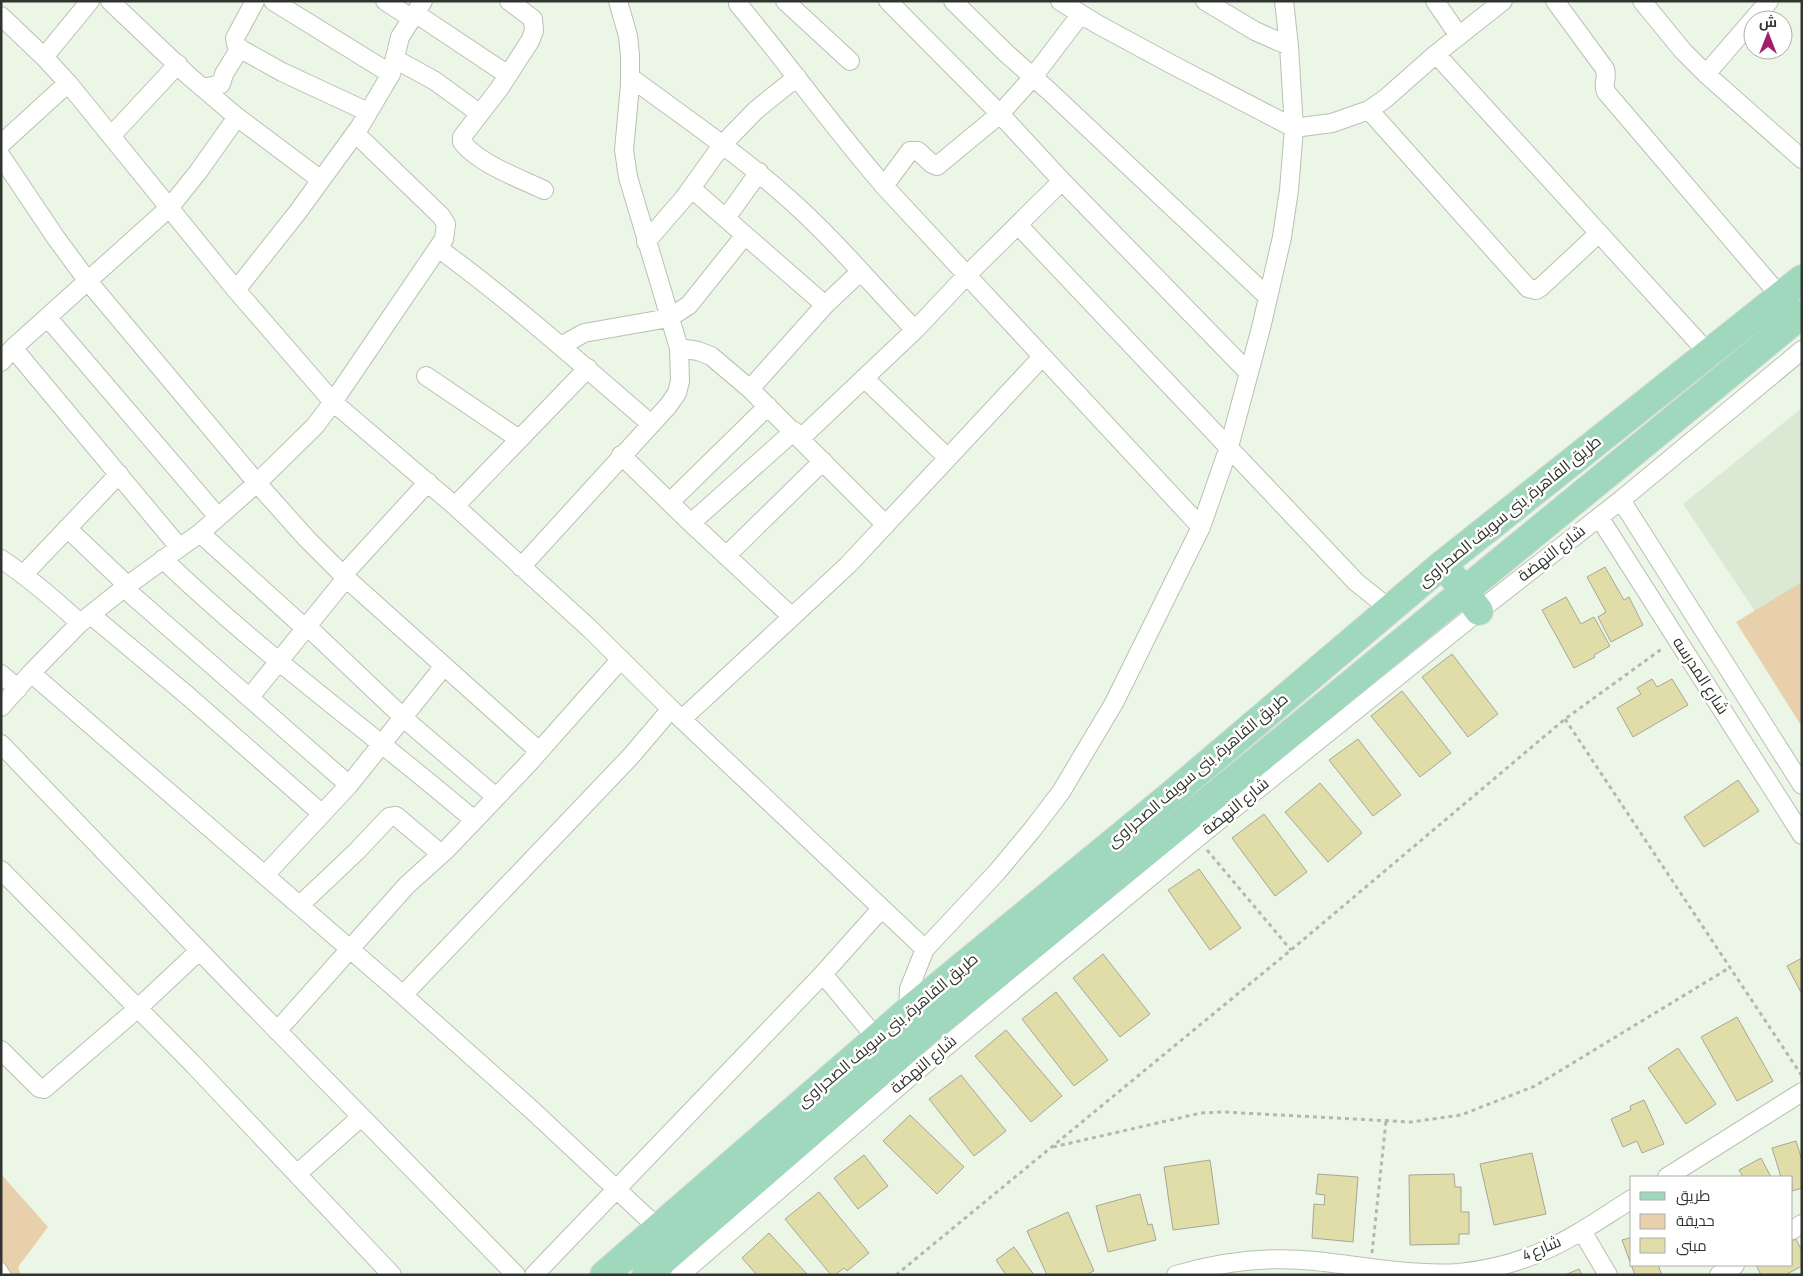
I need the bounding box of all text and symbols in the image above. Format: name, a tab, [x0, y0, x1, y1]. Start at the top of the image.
north arrow	[1743, 10, 1793, 60]
text: ش	[1759, 14, 1777, 31]
street label: طريق القاهرة, بنى سويف الصحراوى	[1415, 432, 1605, 592]
street label: شارع النهضة	[1514, 522, 1590, 587]
street label: شارع المدرسه	[1667, 634, 1732, 719]
street label: طريق القاهرة, بنى سويف الصحراوى	[1104, 690, 1292, 852]
street label: شارع النهضة	[1199, 774, 1274, 840]
street label: طريق القاهرة, بنى سويف الصحراوى	[794, 950, 982, 1112]
street label: شارع النهضة	[887, 1032, 962, 1099]
legend	[1630, 1176, 1793, 1266]
text: طريق	[1676, 1187, 1710, 1206]
text: حديقة	[1676, 1212, 1715, 1231]
street label: شارع 4	[1520, 1232, 1565, 1267]
text: مبنى	[1676, 1237, 1707, 1256]

